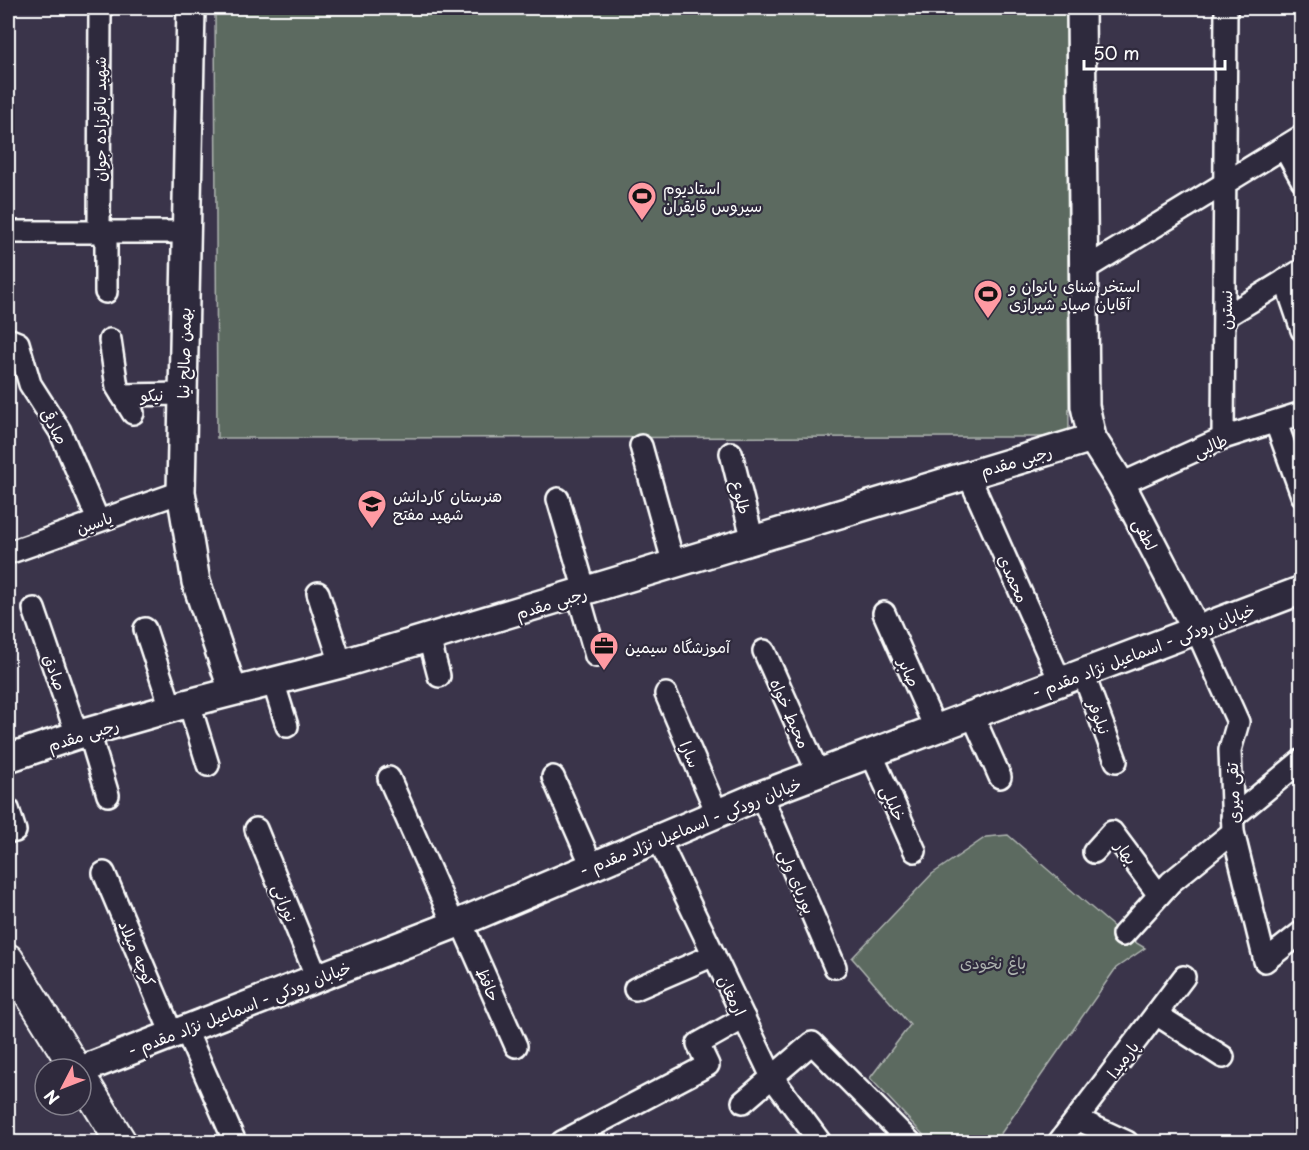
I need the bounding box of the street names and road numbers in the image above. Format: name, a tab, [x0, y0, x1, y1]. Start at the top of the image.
street label: شهید باقرزاده جوان	[87, 56, 111, 182]
street label: نسترن	[1213, 290, 1237, 330]
street label: بهمن صالح نیا	[170, 307, 196, 399]
street label: نیکو	[139, 382, 163, 406]
street label: صادقی	[35, 403, 75, 449]
street label: طالبی	[1189, 427, 1231, 463]
street label: رجبی مقدم	[977, 438, 1055, 484]
street label: طلوع	[725, 477, 758, 517]
street label: یاسین	[73, 505, 115, 539]
street label: لطفی	[1128, 514, 1164, 554]
street label: محمدی	[993, 550, 1035, 606]
street label: رجبی مقدم	[512, 580, 590, 626]
street label: - خیابان رودکی - اسماعیل نژاد مقدم	[1028, 596, 1259, 706]
street label: صادق	[39, 650, 73, 694]
street label: صابر	[892, 652, 927, 690]
street label: محیط خواه	[765, 674, 817, 752]
street label: نیلوفر	[1082, 695, 1117, 738]
street label: رجبی مقدم	[44, 712, 122, 758]
street label: سارا	[675, 737, 707, 771]
street label: تقی میری	[1219, 762, 1245, 824]
street label: - خیابان رودکی - اسماعیل نژاد مقدم	[575, 770, 805, 883]
street label: خلیلی	[876, 781, 912, 825]
street label: بهار	[1109, 833, 1144, 869]
street label: پوریای ولی	[774, 845, 822, 917]
street label: نورانی	[267, 880, 305, 926]
street label: کوچه میلاد	[113, 916, 163, 990]
street label: - خیابان رودکی - اسماعیل نژاد مقدم	[124, 954, 355, 1064]
street label: حافظ	[471, 963, 507, 1005]
street label: ارمغان	[713, 971, 753, 1019]
street label: پارمیدا	[1100, 1035, 1144, 1083]

